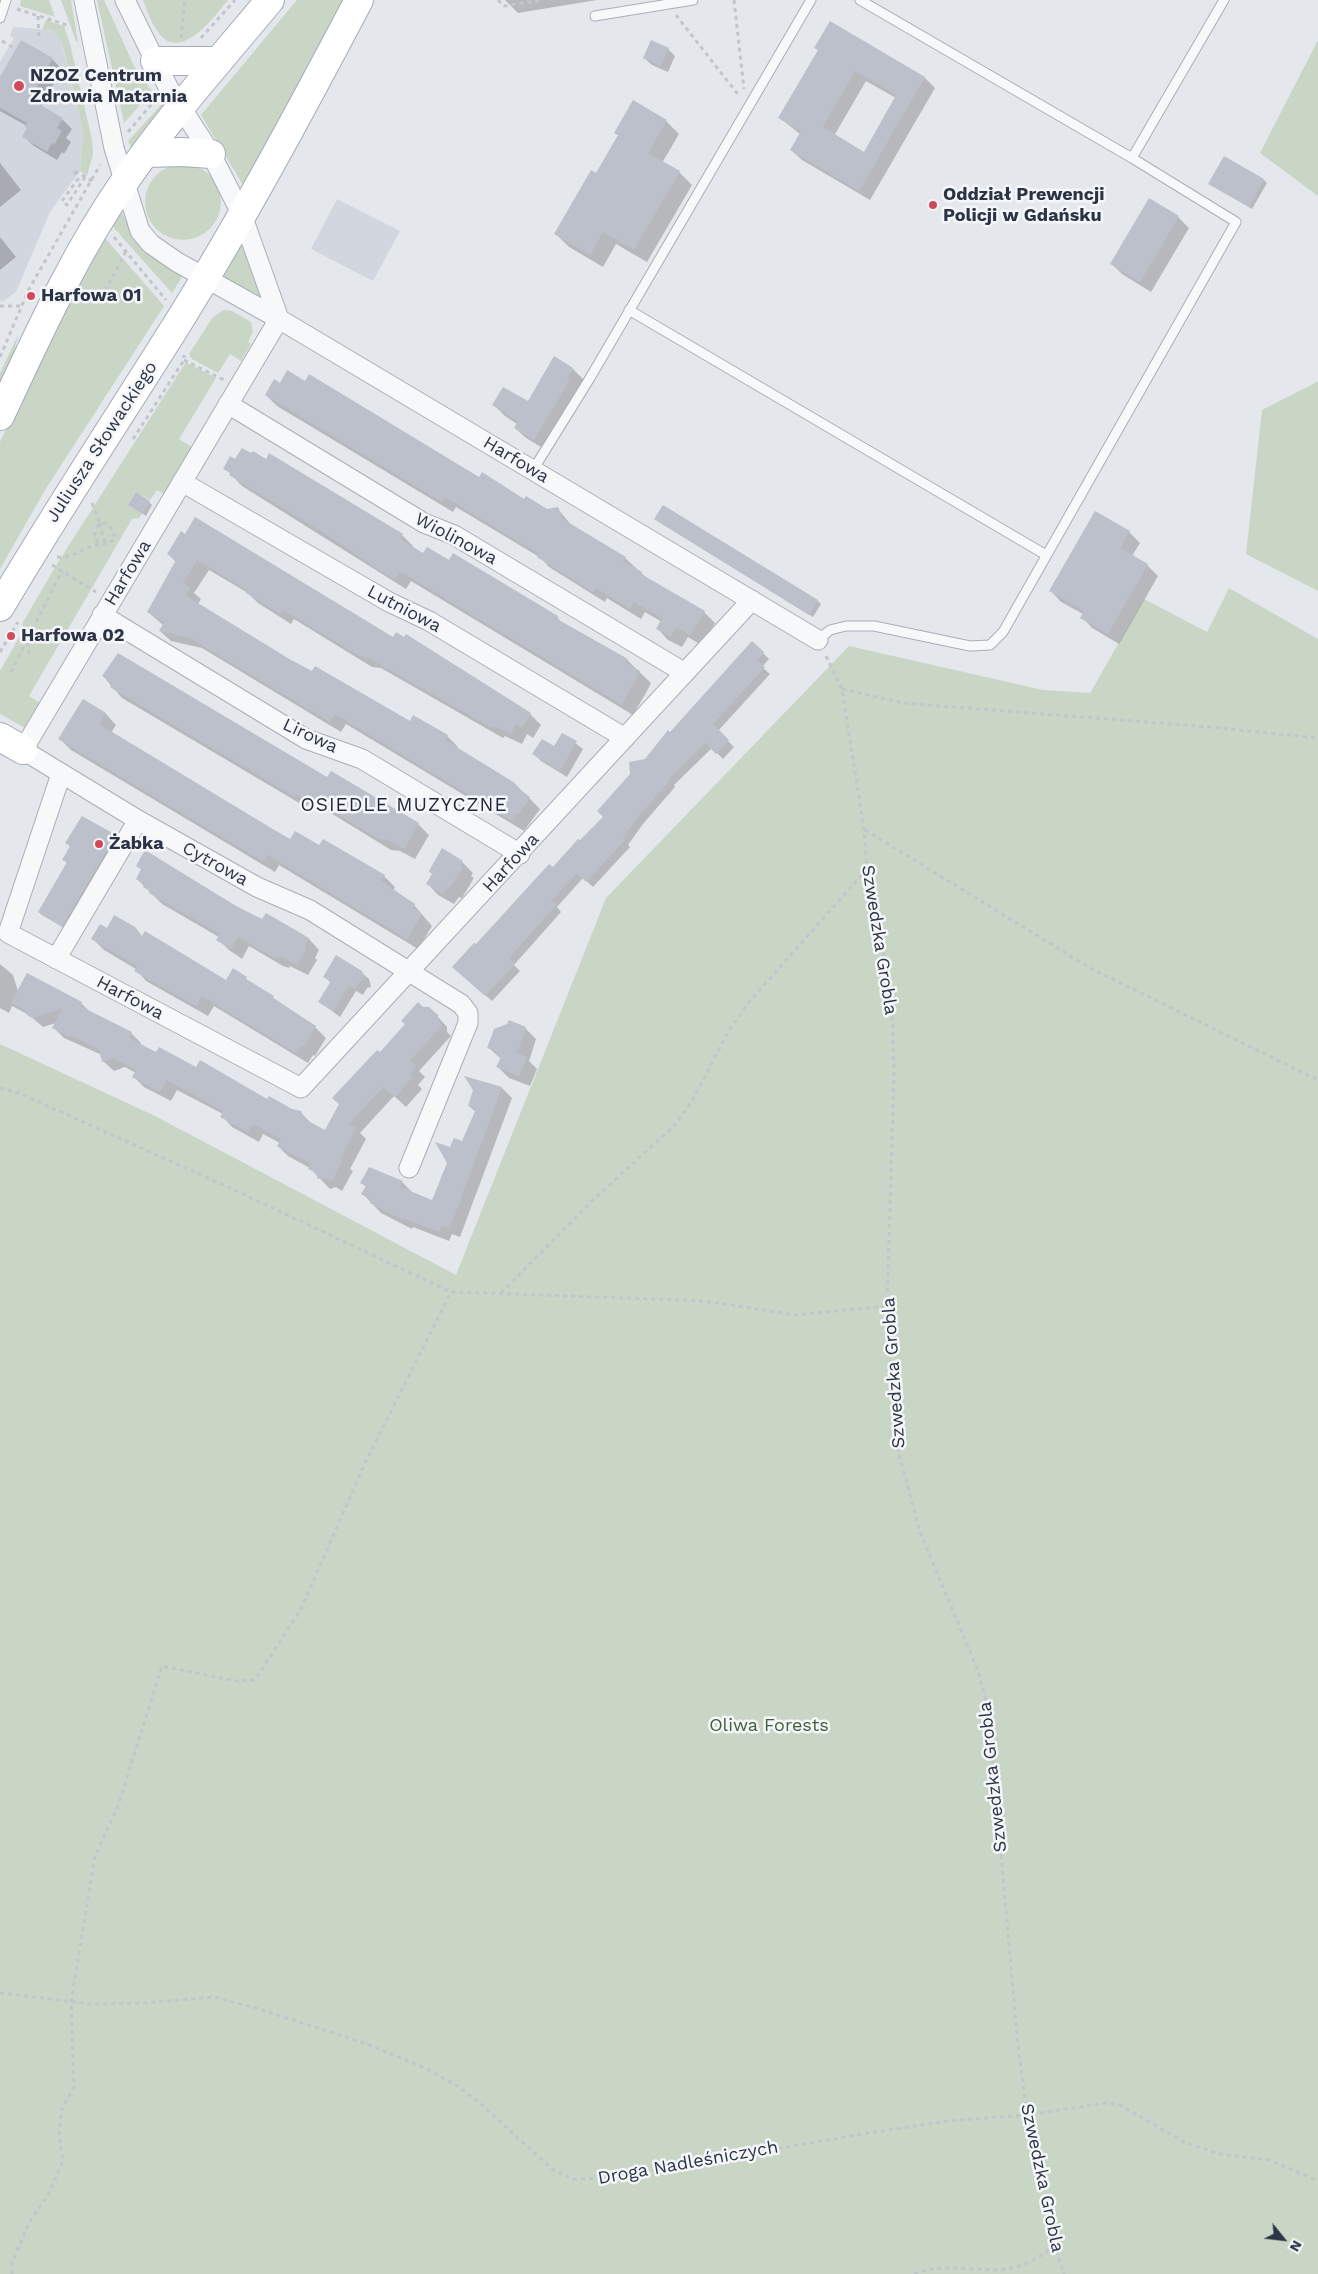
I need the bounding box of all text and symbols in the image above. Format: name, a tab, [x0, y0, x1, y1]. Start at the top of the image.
place label: NZOZ Centrum Zdrowia Matarnia	[30, 65, 187, 108]
marker: NZOZ Centrum Zdrowia Matarnia	[12, 79, 26, 93]
place label: Oddział Prewencji Policji w Gdańsku	[943, 184, 1104, 226]
marker: Oddział Prewencji Policji w Gdańsku	[927, 199, 939, 211]
place label: Harfowa 01	[41, 285, 142, 307]
marker: Harfowa 01	[25, 290, 37, 302]
street label: Juliusza Słowackiego	[42, 357, 162, 527]
street label: Harfowa	[479, 432, 553, 488]
street label: Wiolinowa	[411, 508, 501, 570]
street label: Harfowa	[100, 536, 156, 610]
street label: Lutniowa	[363, 581, 445, 637]
place label: Harfowa 02	[21, 625, 125, 647]
marker: Harfowa 02	[5, 630, 17, 642]
street label: Lirowa	[279, 714, 341, 758]
district label: OSIEDLE MUZYCZNE	[298, 794, 510, 816]
street label: Harfowa	[478, 829, 544, 897]
place label: Żabka	[109, 833, 164, 855]
street label: Cytrowa	[178, 837, 252, 891]
marker: Żabka	[93, 838, 105, 850]
street label: Szwedzka Grobla	[856, 864, 902, 1016]
street label: Harfowa	[93, 971, 167, 1025]
street label: Szwedzka Grobla	[878, 1297, 910, 1449]
street label: Szwedzka Grobla	[974, 1701, 1012, 1853]
park label: Oliwa Forests	[709, 1715, 829, 1737]
street label: Szwedzka Grobla	[1016, 2102, 1068, 2254]
street label: Droga Nadleśniczych	[596, 2136, 780, 2190]
north arrow	[1258, 2214, 1308, 2264]
text: N	[1287, 2238, 1306, 2255]

